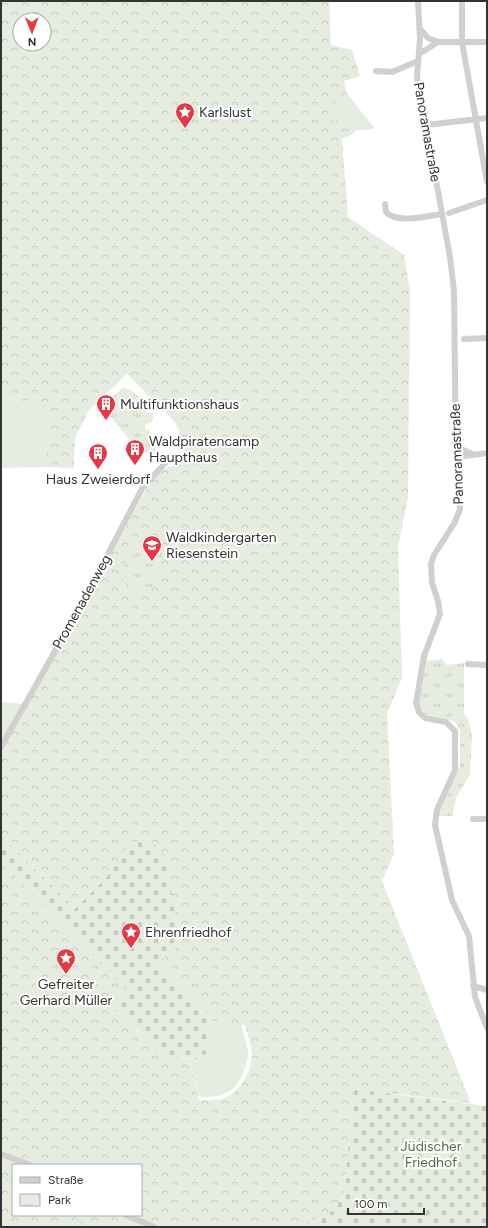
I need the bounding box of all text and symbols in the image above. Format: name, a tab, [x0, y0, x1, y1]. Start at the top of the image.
north arrow	[12, 12, 52, 52]
text: N	[28, 35, 37, 48]
street label: Panoramastraße	[410, 81, 444, 184]
place icon: Karlslust	[174, 101, 196, 129]
place label: Karlslust	[199, 104, 252, 121]
building icon: Multifunktionshaus	[95, 393, 117, 421]
place label: Multifunktionshaus	[120, 396, 239, 413]
street label: Panoramastraße	[447, 403, 467, 505]
place label: Waldpiratencamp Haupthaus	[149, 433, 259, 466]
building icon: Waldpiratencamp Haupthaus	[124, 438, 146, 466]
building icon: Haus Zweierdorf	[87, 442, 109, 470]
place label: Haus Zweierdorf	[46, 471, 151, 488]
place label: Waldkindergarten Riesenstein	[166, 529, 277, 562]
school or university icon: Waldkindergarten Riesenstein	[141, 534, 163, 562]
street label: Promenadenweg	[49, 552, 115, 652]
place icon: Ehrenfriedhof	[120, 921, 142, 949]
place label: Ehrenfriedhof	[145, 924, 232, 941]
place icon: Gefreiter Gerhard Müller	[55, 947, 77, 975]
place label: Gefreiter Gerhard Müller	[20, 976, 113, 1009]
park label: Jüdischer Friedhof	[401, 1138, 462, 1171]
legend	[12, 1164, 142, 1216]
text: Straße	[48, 1173, 84, 1187]
scale bar	[348, 1190, 424, 1216]
text: Park	[48, 1193, 71, 1207]
text: 100 m	[354, 1197, 388, 1211]

